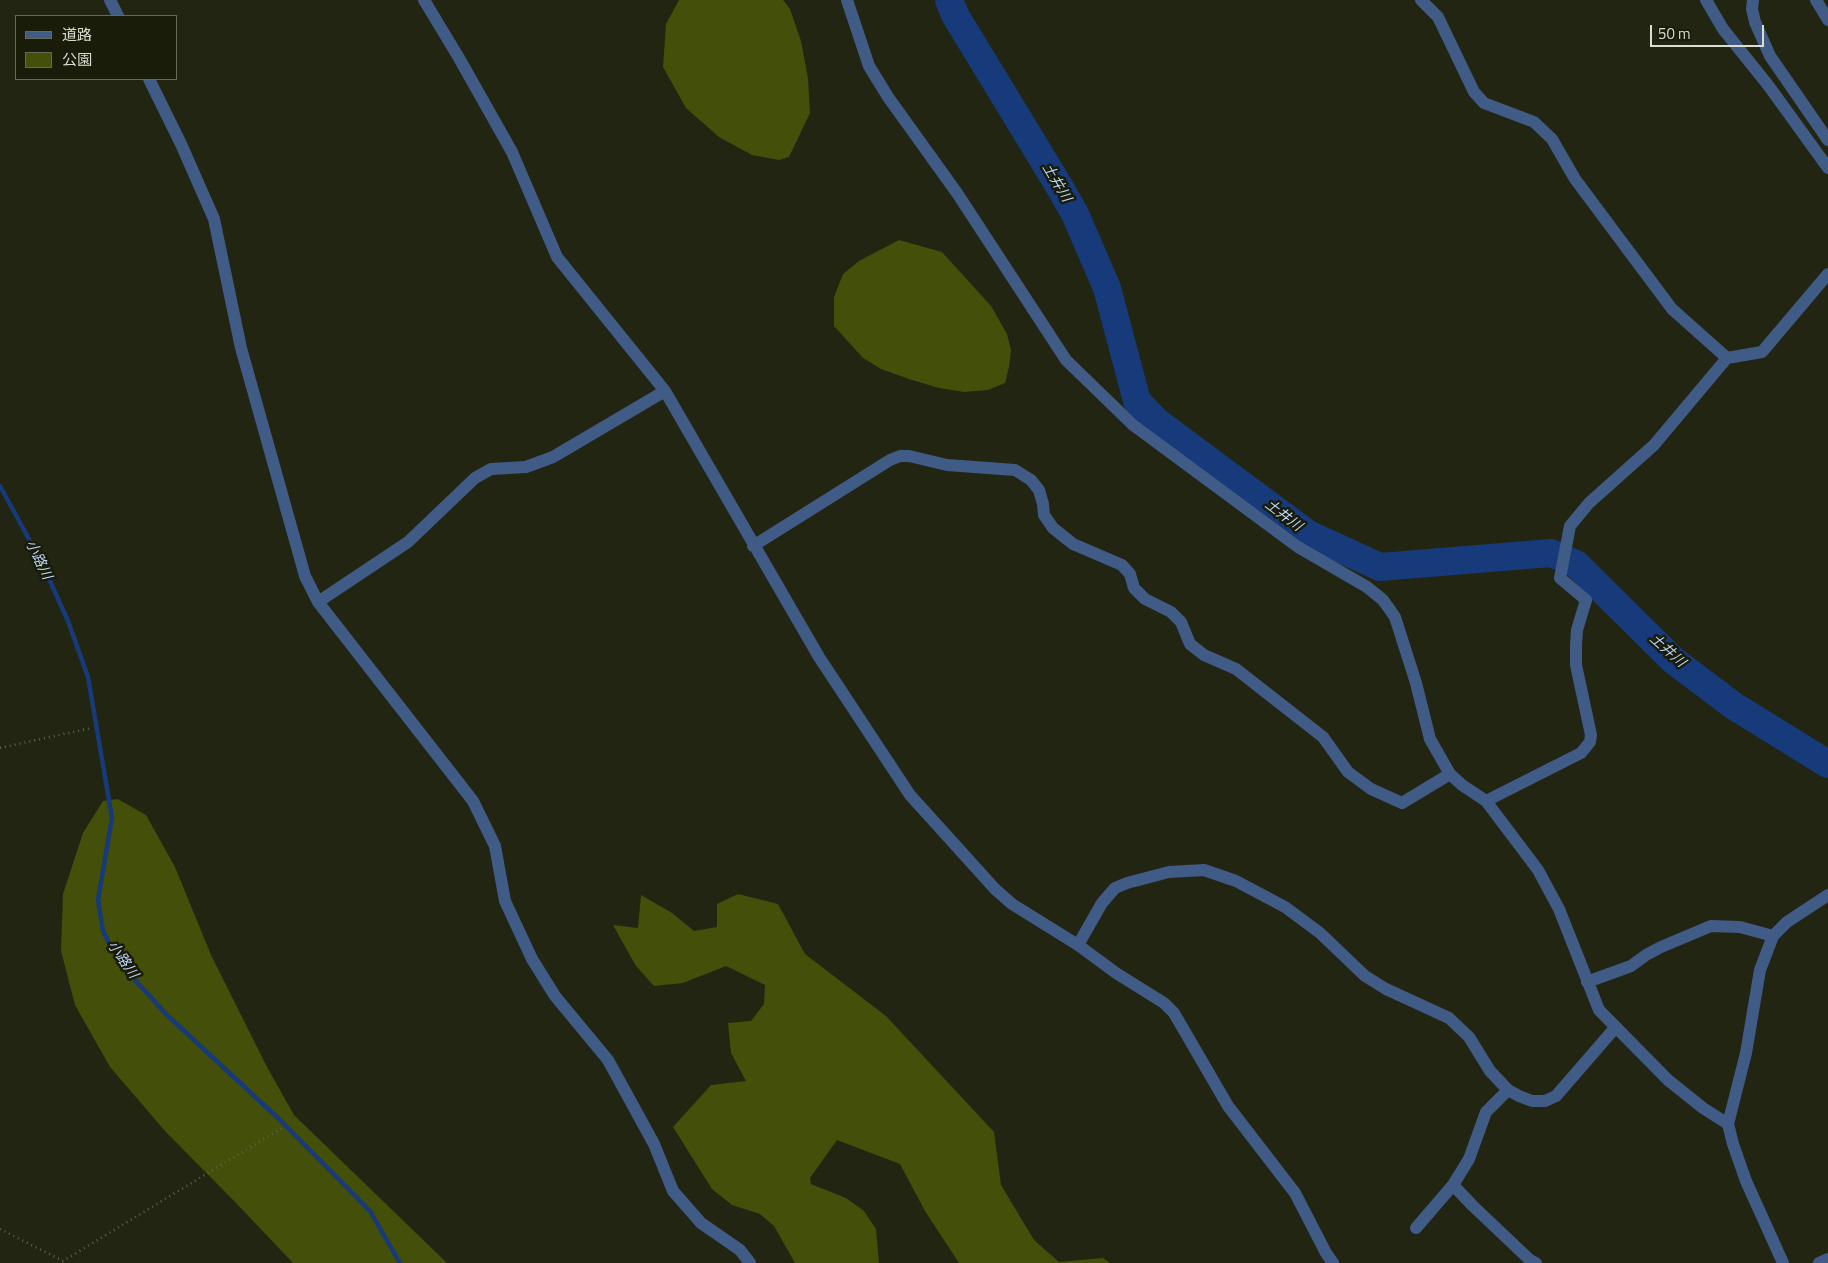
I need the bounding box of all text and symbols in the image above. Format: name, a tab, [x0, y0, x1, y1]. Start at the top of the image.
legend	[15, 15, 178, 80]
scale bar	[1653, 15, 1767, 47]
text: 50 m	[1658, 22, 1691, 45]
text: 道路	[62, 23, 92, 46]
text: 公園	[62, 48, 92, 71]
water label: 土井川	[1038, 161, 1074, 205]
water label: 土井川	[1261, 497, 1305, 535]
water label: 小路川	[21, 537, 55, 583]
water label: 土井川	[1646, 631, 1688, 671]
water label: 小路川	[103, 938, 141, 982]

